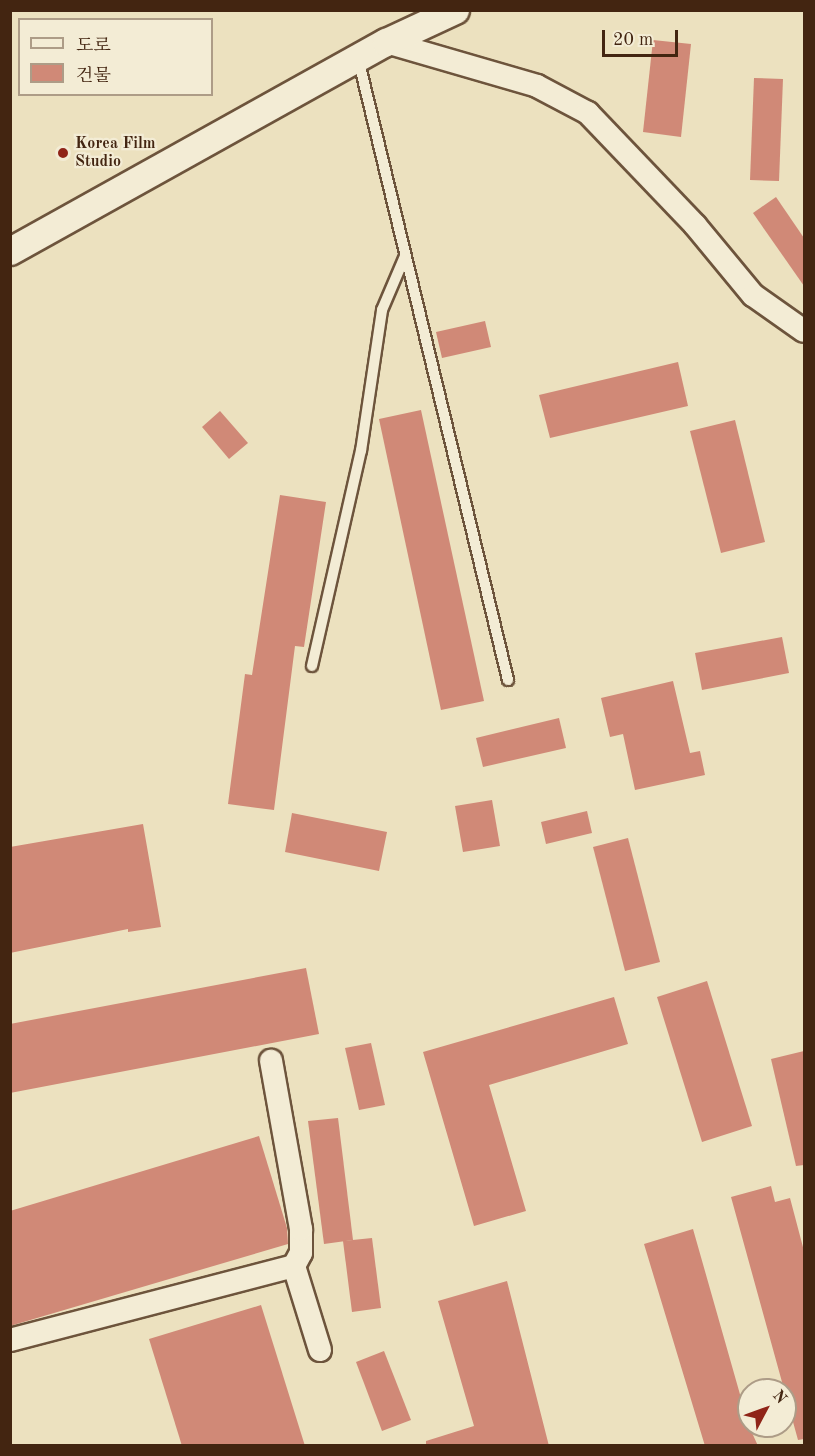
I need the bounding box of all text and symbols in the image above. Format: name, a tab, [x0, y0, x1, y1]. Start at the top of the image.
legend	[18, 18, 213, 96]
scale bar	[605, 18, 682, 56]
text: 20 m	[613, 31, 653, 49]
text: 도로	[76, 37, 111, 55]
text: 건물	[76, 67, 111, 85]
place label: Korea Film Studio	[75, 134, 156, 172]
marker: Korea Film Studio	[56, 146, 70, 160]
north arrow	[737, 1378, 797, 1438]
text: N	[769, 1388, 789, 1407]

